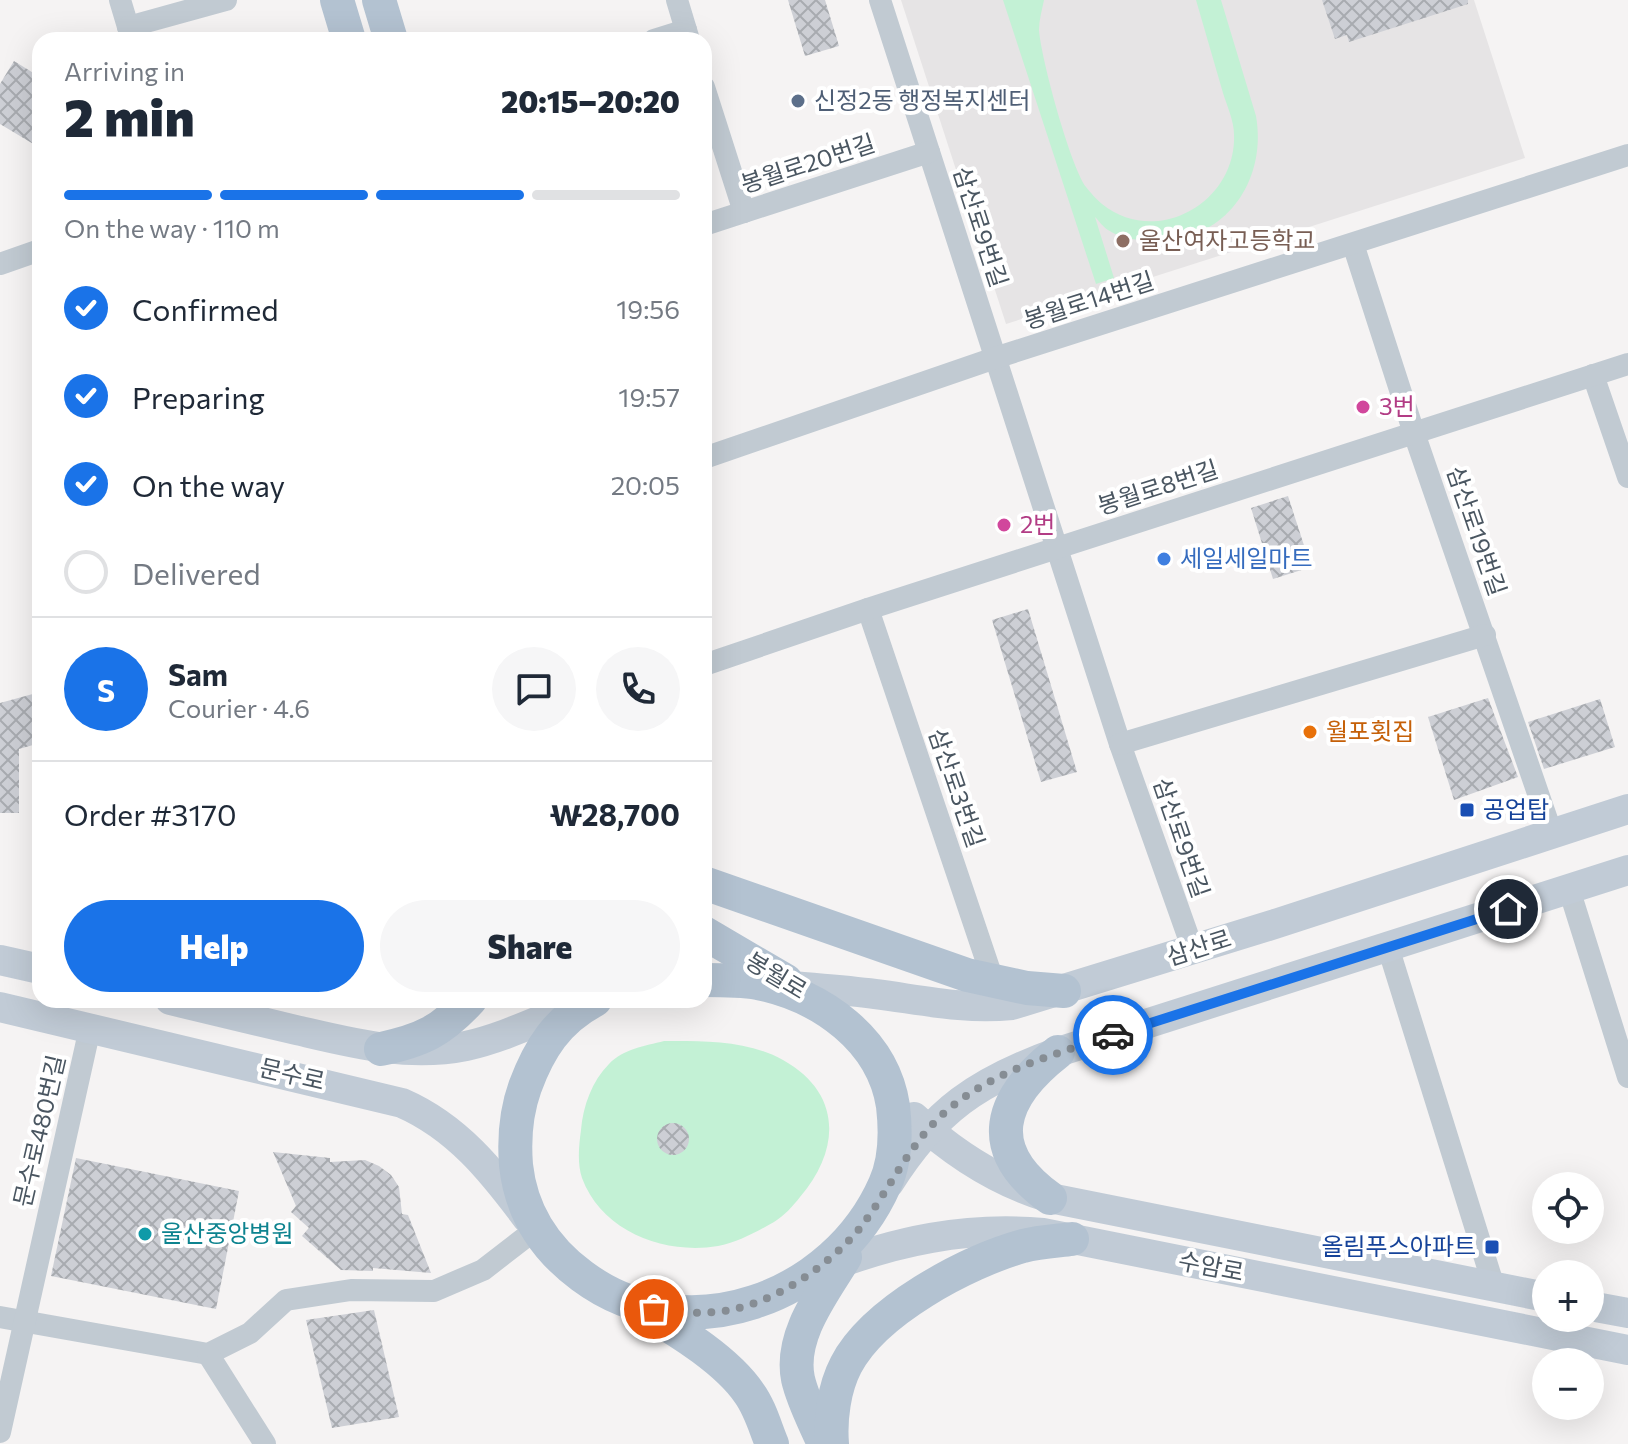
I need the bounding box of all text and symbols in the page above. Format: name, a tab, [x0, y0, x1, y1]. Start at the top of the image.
text: Arriving in	[64, 55, 185, 86]
text: 20:15–20:20	[501, 82, 680, 119]
text: 2 min	[64, 84, 195, 148]
place label: 신정2동 행정복지센터	[814, 85, 1031, 114]
marker: 신정2동 행정복지센터	[789, 92, 807, 110]
street label: 봉월로20번길	[737, 127, 878, 198]
street label: 삼산로9번길	[948, 163, 1015, 290]
text: On the way · 110 m	[64, 212, 280, 243]
place label: 울산여자고등학교	[1139, 225, 1316, 254]
marker: 울산여자고등학교	[1114, 232, 1132, 250]
street label: 봉월로14번길	[1020, 265, 1157, 334]
icon: check	[64, 286, 108, 330]
text: Confirmed	[132, 290, 279, 327]
text: 19:56	[616, 293, 680, 324]
icon: check	[64, 374, 108, 418]
text: Preparing	[132, 378, 265, 415]
text: 19:57	[618, 381, 680, 412]
place label: 3번	[1379, 391, 1415, 420]
marker: 3번	[1354, 398, 1372, 416]
street label: 봉월로8번길	[1094, 453, 1221, 520]
icon: check	[64, 462, 108, 506]
street label: 삼산로19번길	[1442, 462, 1513, 599]
text: On the way	[132, 466, 285, 503]
text: 20:05	[611, 469, 680, 500]
place label: 2번	[1020, 509, 1055, 538]
marker: 2번	[995, 516, 1013, 534]
place label: 세일세일마트	[1180, 543, 1312, 572]
marker: 세일세일마트	[1155, 550, 1173, 568]
text: Delivered	[132, 554, 261, 591]
button: chat	[492, 647, 576, 731]
button: phone	[596, 647, 680, 731]
text: Sam	[168, 655, 228, 692]
text: S	[97, 671, 115, 708]
text: Courier · 4.6	[168, 692, 310, 723]
place label: 월포횟집	[1326, 716, 1414, 745]
marker: 월포횟집	[1301, 723, 1319, 741]
street label: 삼산로3번길	[924, 724, 991, 851]
street label: 삼산로9번길	[1148, 774, 1216, 901]
place label: 공업탑	[1483, 794, 1549, 823]
text: Order #3170	[64, 795, 237, 832]
text: ₩28,700	[550, 795, 680, 832]
marker: 공업탑	[1458, 801, 1476, 819]
pin	[1474, 875, 1542, 943]
icon: home	[1486, 887, 1530, 931]
button: Help	[64, 900, 364, 992]
button: Share	[380, 900, 680, 992]
street label: 삼산로	[1163, 923, 1235, 971]
street label: 봉월로	[741, 945, 813, 1004]
courier	[1073, 995, 1153, 1075]
icon: car	[1091, 1013, 1135, 1057]
street label: 문수로480번길	[7, 1052, 70, 1209]
street label: 문수로	[257, 1052, 328, 1095]
map controls	[1532, 1172, 1604, 1420]
button: locate	[1532, 1172, 1604, 1244]
place label: 울산중앙병원	[161, 1218, 293, 1247]
marker: 울산중앙병원	[136, 1225, 154, 1243]
place label: 올림푸스아파트	[1321, 1231, 1476, 1260]
marker: 올림푸스아파트	[1483, 1238, 1501, 1256]
street label: 수암로	[1176, 1245, 1247, 1286]
button: +	[1532, 1260, 1604, 1332]
pin	[620, 1275, 688, 1343]
icon: bag	[632, 1287, 676, 1331]
button: −	[1532, 1348, 1604, 1420]

